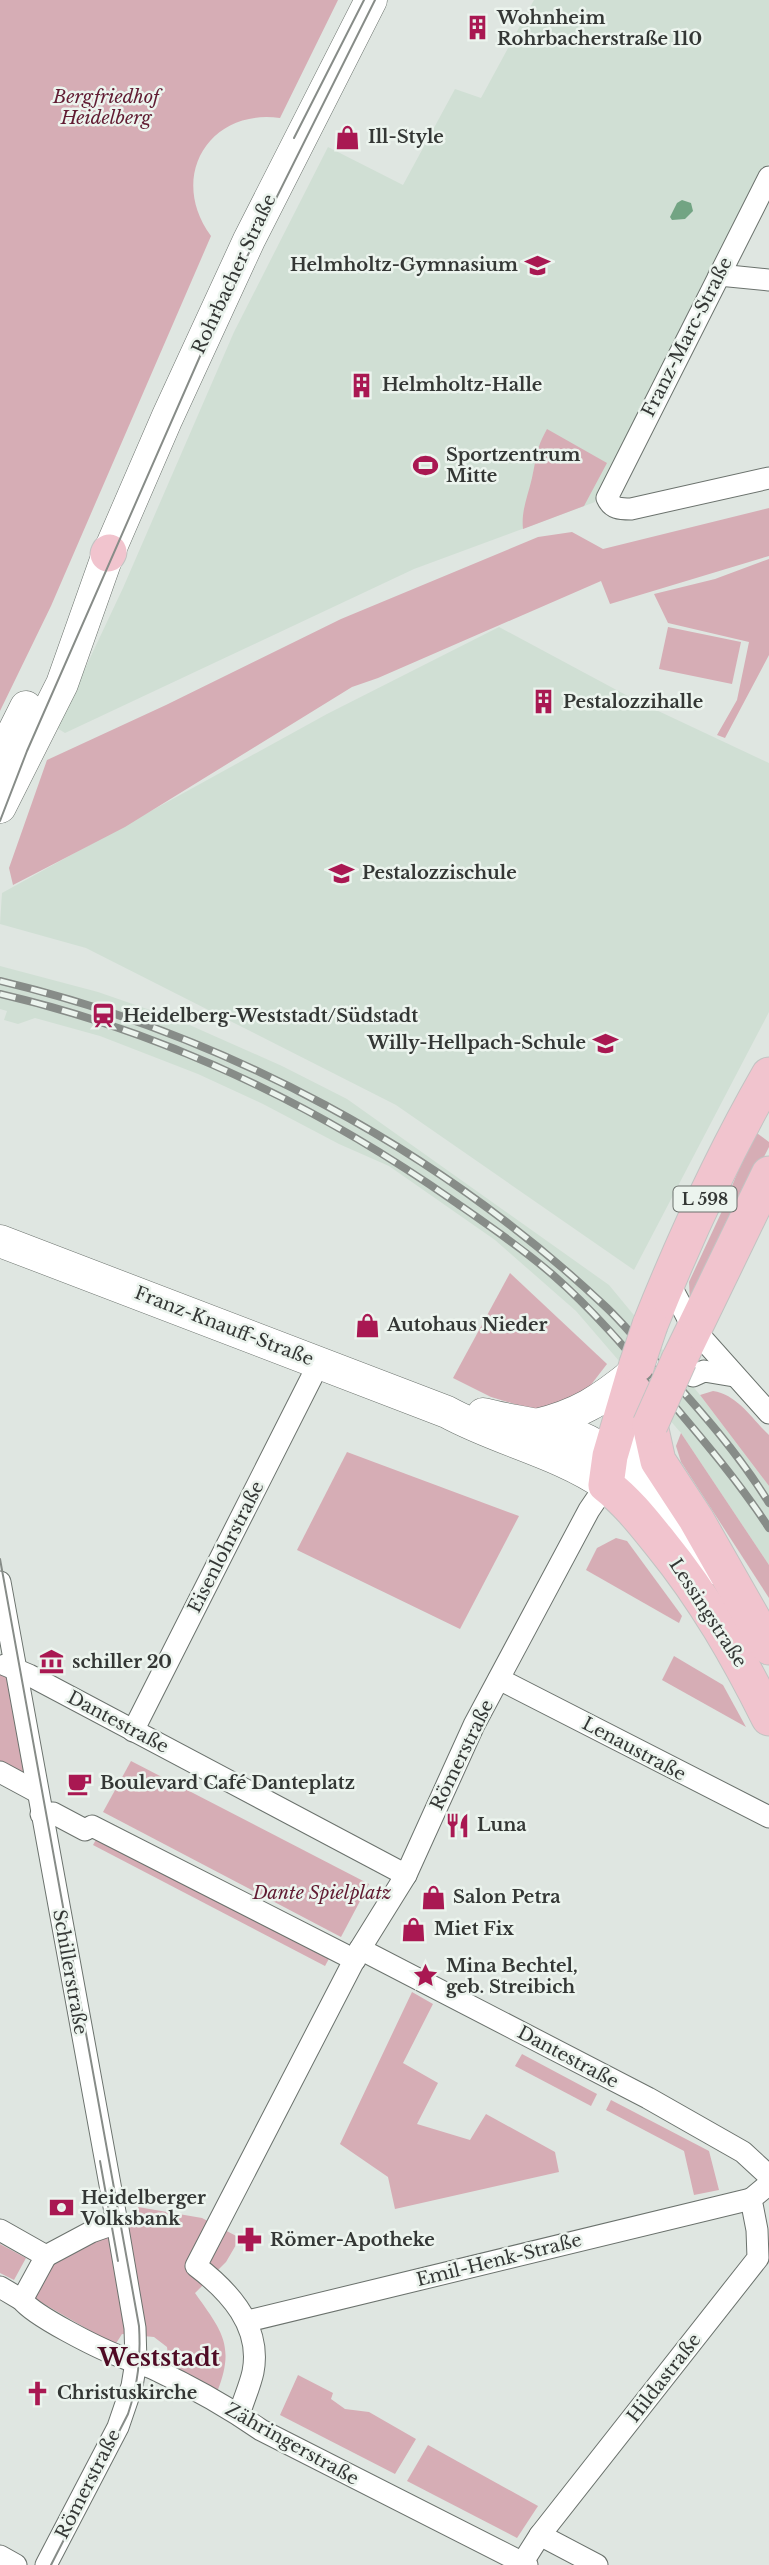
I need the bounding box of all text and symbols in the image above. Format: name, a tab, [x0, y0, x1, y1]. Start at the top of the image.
place label: Wohnheim Rohrbacherstraße 110	[496, 7, 702, 50]
building icon: Wohnheim Rohrbacherstraße 110	[463, 14, 491, 42]
park label: Bergfriedhof Heidelberg	[52, 86, 163, 129]
shop icon: Ill-Style	[334, 123, 362, 151]
place label: Ill-Style	[368, 126, 444, 148]
street label: Rohrbacher Straße	[187, 191, 281, 357]
school or university icon: Helmholtz-Gymnasium	[524, 251, 552, 279]
street label: Franz-Marc-Straße	[637, 253, 737, 421]
place label: Helmholtz-Gymnasium	[290, 254, 518, 276]
building icon: Helmholtz-Halle	[348, 371, 376, 399]
place label: Helmholtz-Halle	[382, 374, 542, 396]
place label: Sportzentrum Mitte	[446, 444, 581, 487]
sports icon: Sportzentrum Mitte	[412, 451, 440, 479]
building icon: Pestalozzihalle	[529, 688, 557, 716]
place label: Pestalozzihalle	[563, 691, 703, 713]
school or university icon: Pestalozzischule	[328, 859, 356, 887]
place label: Pestalozzischule	[362, 862, 517, 884]
station icon: Heidelberg-Weststadt/Südstadt	[89, 1002, 117, 1030]
place label: Heidelberg-Weststadt/Südstadt	[123, 1005, 418, 1027]
school or university icon: Willy-Hellpach-Schule	[592, 1029, 620, 1057]
place label: Willy-Hellpach-Schule	[366, 1032, 586, 1054]
road number: L 598	[674, 1186, 736, 1212]
street label: Franz-Knauff-Straße	[131, 1282, 317, 1370]
shop icon: Autohaus Nieder	[353, 1311, 381, 1339]
place label: Autohaus Nieder	[386, 1314, 547, 1336]
street label: Eisenlohrstraße	[183, 1477, 269, 1617]
street label: Lessingstraße	[665, 1555, 751, 1671]
museum icon: schiller 20	[38, 1648, 66, 1676]
place label: schiller 20	[72, 1651, 172, 1673]
street label: Dantestraße	[64, 1686, 172, 1758]
street label: Römerstraße	[426, 1696, 498, 1814]
street label: Lenaustraße	[579, 1713, 689, 1785]
cafe icon: Boulevard Café Danteplatz	[66, 1769, 94, 1797]
place label: Boulevard Café Danteplatz	[100, 1772, 355, 1794]
restaurant icon: Luna	[443, 1811, 471, 1839]
place label: Luna	[477, 1814, 527, 1836]
park label: Dante Spielplatz	[252, 1882, 391, 1904]
shop icon: Salon Petra	[419, 1883, 447, 1911]
place label: Salon Petra	[453, 1886, 561, 1908]
street label: Schillerstraße	[48, 1908, 92, 2036]
shop icon: Miet Fix	[400, 1915, 428, 1943]
place label: Miet Fix	[434, 1918, 514, 1940]
place label: Mina Bechtel, geb. Streibich	[446, 1955, 578, 1998]
place icon: Mina Bechtel, geb. Streibich	[412, 1962, 440, 1990]
street label: Dantestraße	[514, 2021, 622, 2093]
place label: Heidelberger Volksbank	[80, 2187, 206, 2230]
bank icon: Heidelberger Volksbank	[47, 2194, 75, 2222]
pharmacy icon: Römer-Apotheke	[236, 2226, 264, 2254]
place label: Römer-Apotheke	[270, 2229, 435, 2251]
street label: Emil-Henk-Straße	[414, 2229, 584, 2291]
street label: Hildastraße	[622, 2329, 706, 2427]
district label: Weststadt	[97, 2343, 221, 2372]
church icon: Christuskirche	[23, 2379, 51, 2407]
place label: Christuskirche	[57, 2382, 197, 2404]
street label: Zähringerstraße	[221, 2398, 363, 2490]
street label: Römerstraße	[51, 2425, 125, 2543]

